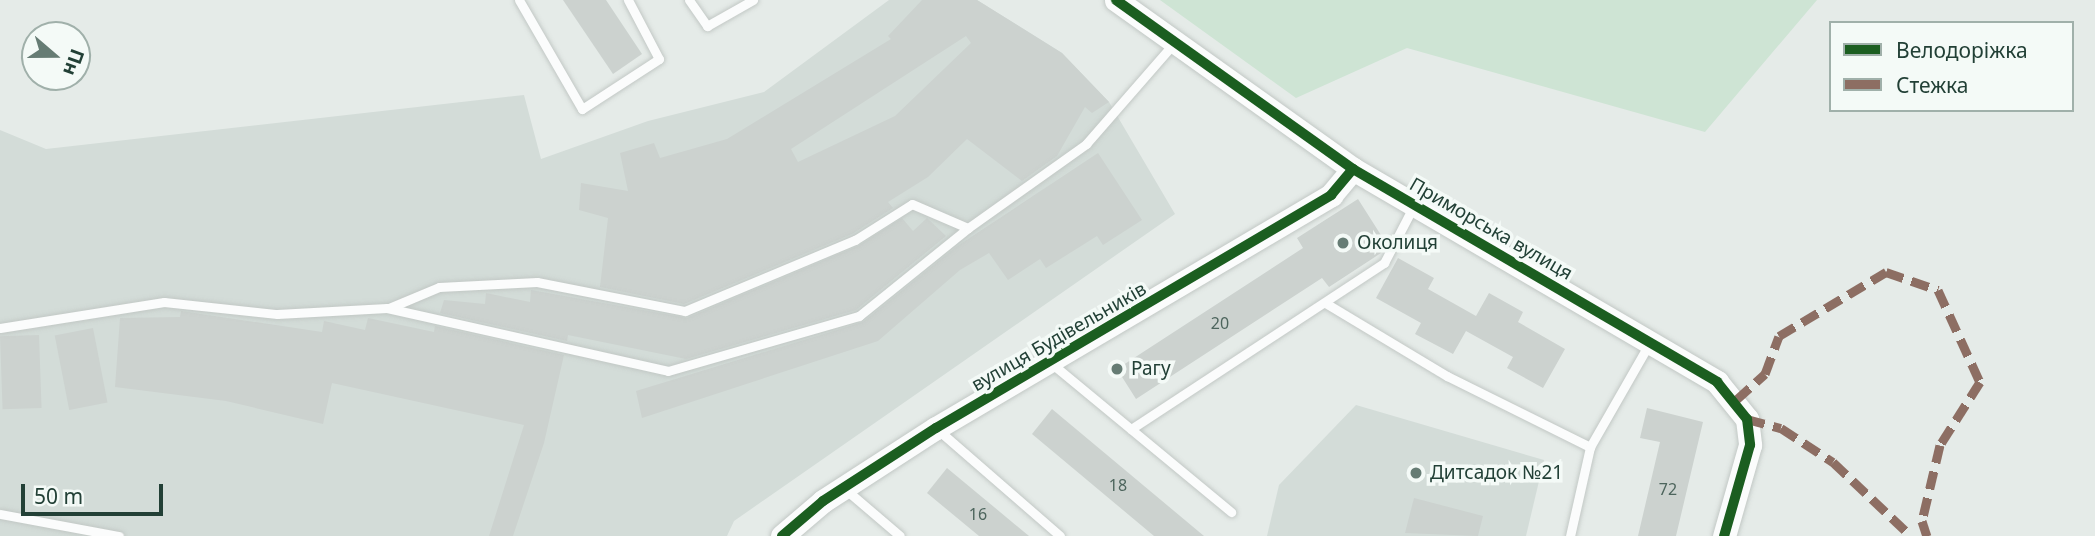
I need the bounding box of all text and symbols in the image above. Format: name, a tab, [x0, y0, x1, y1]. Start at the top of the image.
north arrow	[21, 21, 91, 91]
legend	[1829, 21, 2074, 112]
text: Велодоріжка	[1896, 36, 2028, 64]
text: Пн	[57, 45, 91, 80]
text: Стежка	[1896, 71, 1969, 99]
street label: Приморська вулиця	[1405, 173, 1577, 285]
place label: Околиця	[1357, 232, 1438, 254]
marker: Околиця	[1335, 235, 1351, 251]
street label: вулиця Будівельників	[967, 278, 1151, 396]
house number: 20	[1211, 313, 1229, 333]
place label: Рагу	[1131, 358, 1171, 380]
marker: Рагу	[1109, 361, 1125, 377]
place label: Дитсадок №21	[1430, 462, 1563, 484]
marker: Дитсадок №21	[1408, 465, 1424, 481]
scale bar	[24, 470, 166, 514]
house number: 18	[1109, 475, 1127, 495]
house number: 72	[1659, 479, 1677, 499]
text: 50 m	[34, 482, 83, 510]
house number: 16	[969, 504, 987, 524]

